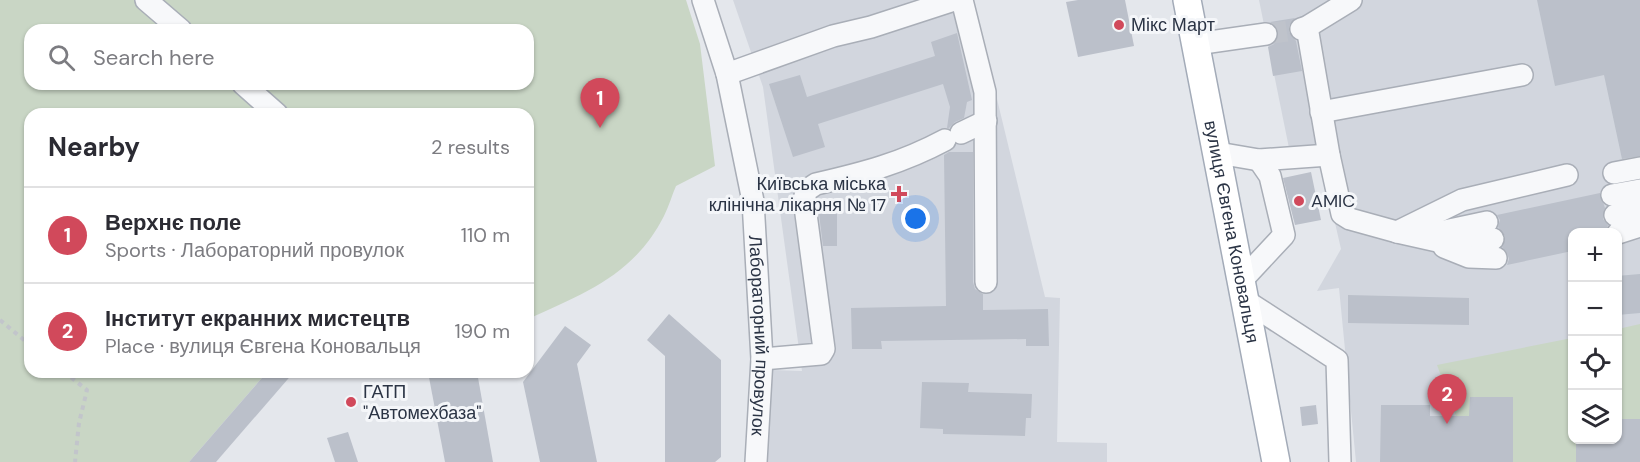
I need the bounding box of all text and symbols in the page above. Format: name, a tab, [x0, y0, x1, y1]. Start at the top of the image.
place label: Мікс Март	[1131, 13, 1215, 37]
marker: Мікс Март	[1112, 18, 1126, 32]
search box	[24, 24, 534, 90]
icon: search	[45, 41, 78, 74]
text: Search here	[93, 43, 214, 72]
pin: 1	[580, 78, 620, 128]
street label: вулиця Євгена Коновальця	[1198, 118, 1265, 345]
text: Nearby	[48, 130, 140, 164]
text: 2 results	[431, 134, 510, 160]
place label: Київська міська клінічна лікарня № 17	[709, 172, 887, 217]
marker: Київська міська клінічна лікарня № 17	[890, 185, 908, 203]
place label: AMIC	[1311, 189, 1355, 213]
marker: AMIC	[1292, 194, 1306, 208]
your location	[901, 204, 930, 233]
text: Верхнє поле	[105, 208, 241, 237]
text: 1	[64, 222, 71, 248]
text: 110 m	[461, 222, 510, 248]
map controls	[1568, 228, 1622, 444]
button: +	[1568, 228, 1622, 282]
street label: Лабораторний провулок	[743, 234, 774, 436]
text: Sports · Лабораторний провулок	[105, 237, 404, 263]
button: −	[1568, 282, 1622, 336]
text: Інститут екранних мистецтв	[105, 304, 410, 333]
text: 2	[62, 318, 73, 344]
text: 190 m	[454, 318, 510, 344]
text: Place · вулиця Євгена Коновальця	[105, 333, 421, 359]
button: locate	[1568, 336, 1622, 390]
pin: 2	[1428, 374, 1466, 424]
place label: ГАТП "Автомехбаза"	[363, 380, 481, 425]
button: layers	[1568, 390, 1622, 444]
marker: ГАТП "Автомехбаза"	[344, 395, 358, 409]

